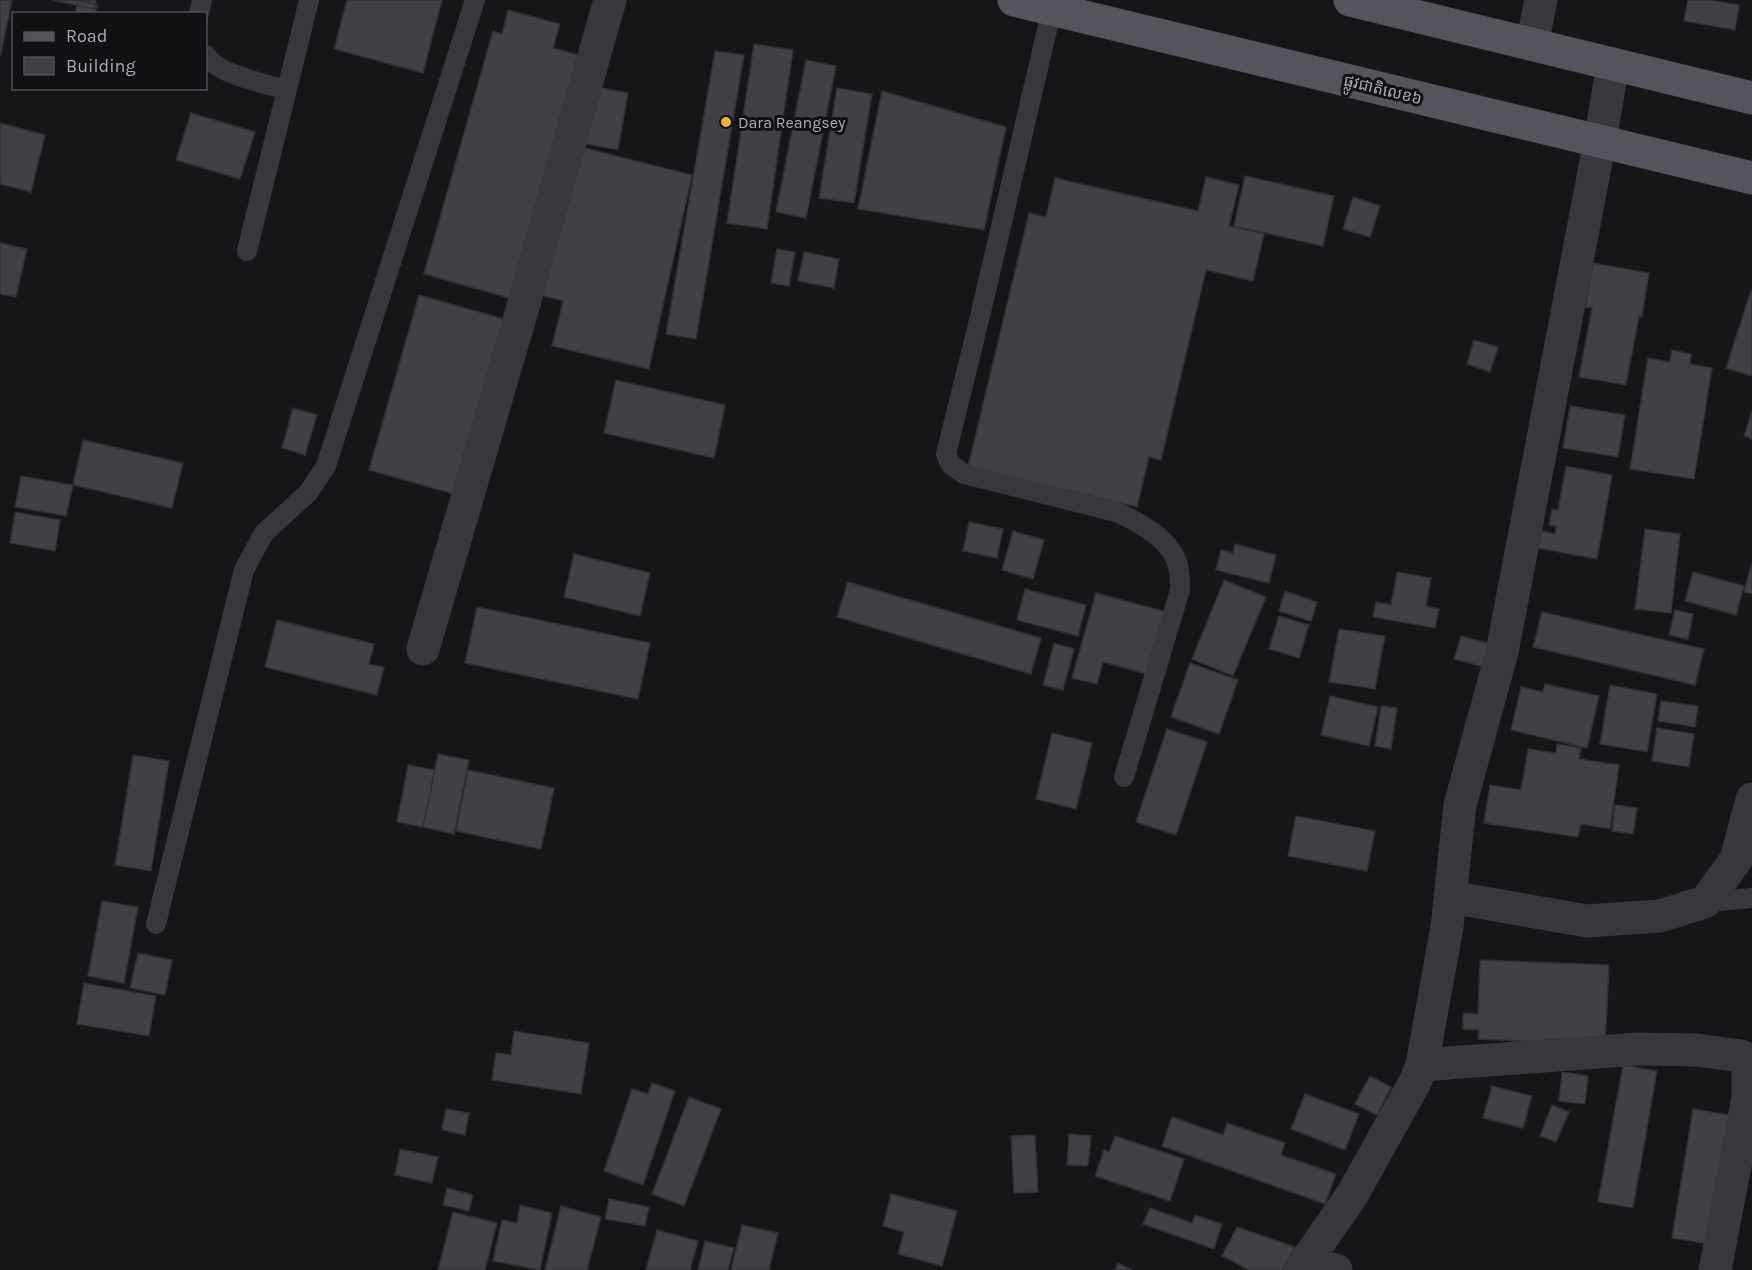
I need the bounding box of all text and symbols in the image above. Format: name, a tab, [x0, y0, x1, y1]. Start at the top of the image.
legend	[12, 12, 207, 90]
text: Road	[66, 25, 107, 47]
text: Building	[66, 55, 136, 77]
street label: ផ្លូវជាតិលេខ៦	[1341, 71, 1424, 113]
place label: Dara Reangsey	[738, 113, 846, 132]
marker: Dara Reangsey	[719, 115, 733, 129]

